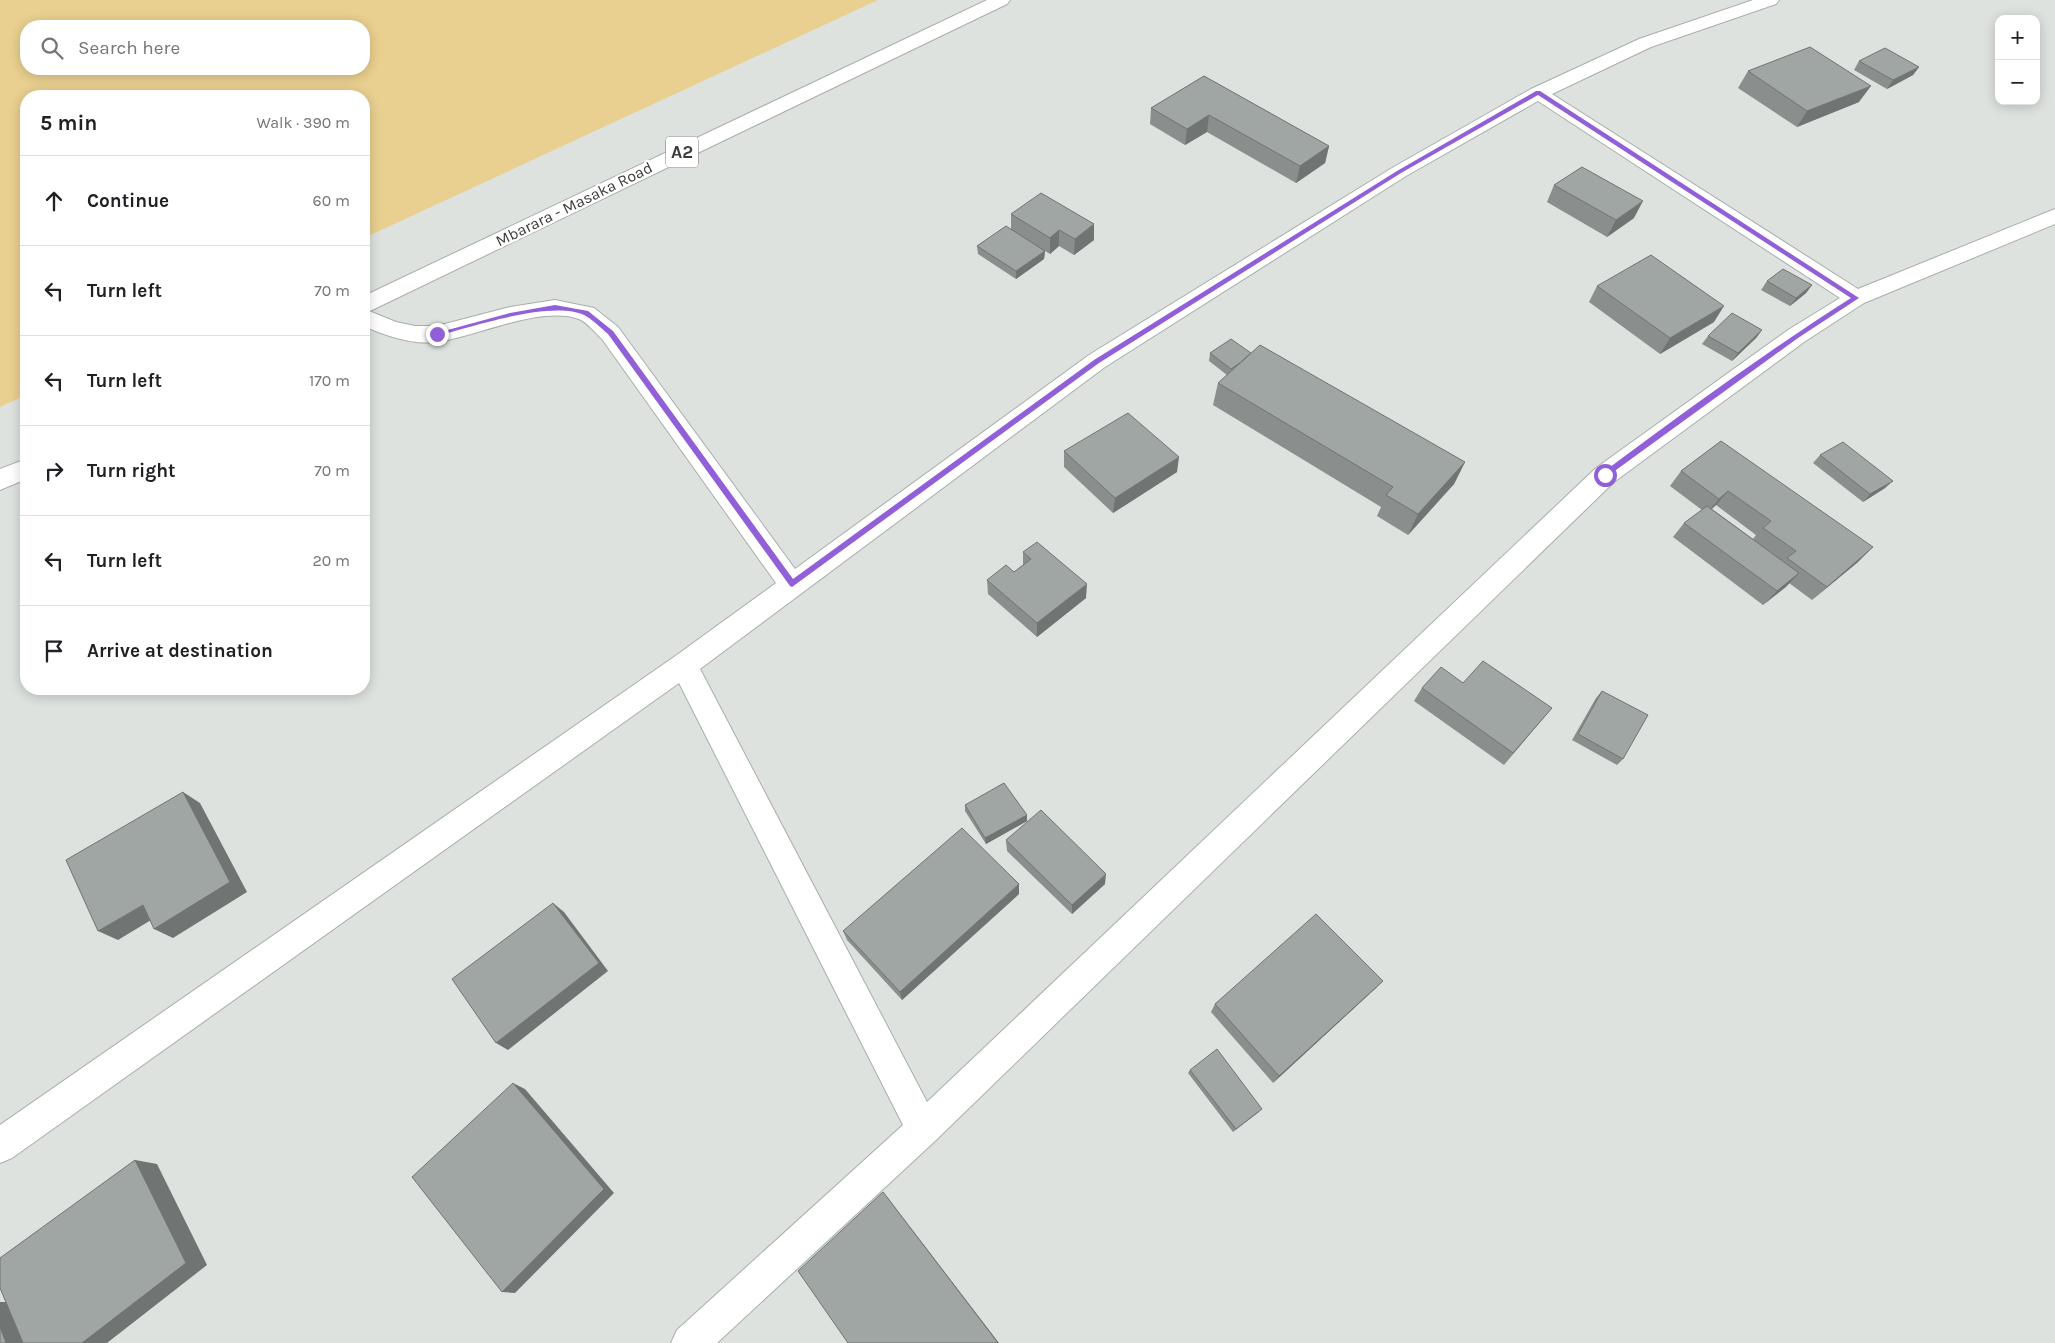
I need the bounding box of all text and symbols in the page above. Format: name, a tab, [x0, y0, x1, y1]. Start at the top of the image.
map controls	[1995, 15, 2040, 105]
button: +	[1995, 15, 2040, 60]
search box	[20, 20, 370, 75]
icon: search	[38, 34, 66, 62]
text: Search here	[78, 37, 180, 59]
button: −	[1995, 60, 2040, 105]
text: 5 min	[40, 111, 97, 135]
text: Walk · 390 m	[256, 113, 350, 132]
road number: A2	[666, 136, 698, 168]
street label: Mbarara - Masaka Road	[492, 158, 656, 250]
icon: ahead	[40, 187, 68, 215]
text: Continue	[87, 190, 169, 212]
text: 60 m	[313, 191, 350, 210]
icon: left	[40, 277, 68, 305]
text: Turn left	[87, 280, 162, 302]
text: 70 m	[314, 281, 350, 300]
route end	[426, 323, 449, 346]
icon: left	[40, 367, 68, 395]
text: Turn left	[87, 370, 162, 392]
text: 170 m	[309, 371, 350, 390]
icon: right	[40, 457, 68, 485]
text: Turn right	[87, 460, 176, 482]
text: 70 m	[314, 461, 350, 480]
route start	[1594, 464, 1617, 487]
icon: left	[40, 547, 68, 575]
text: Turn left	[87, 550, 162, 572]
text: 20 m	[312, 551, 350, 570]
icon: arrive	[40, 637, 68, 665]
text: Arrive at destination	[87, 640, 273, 662]

